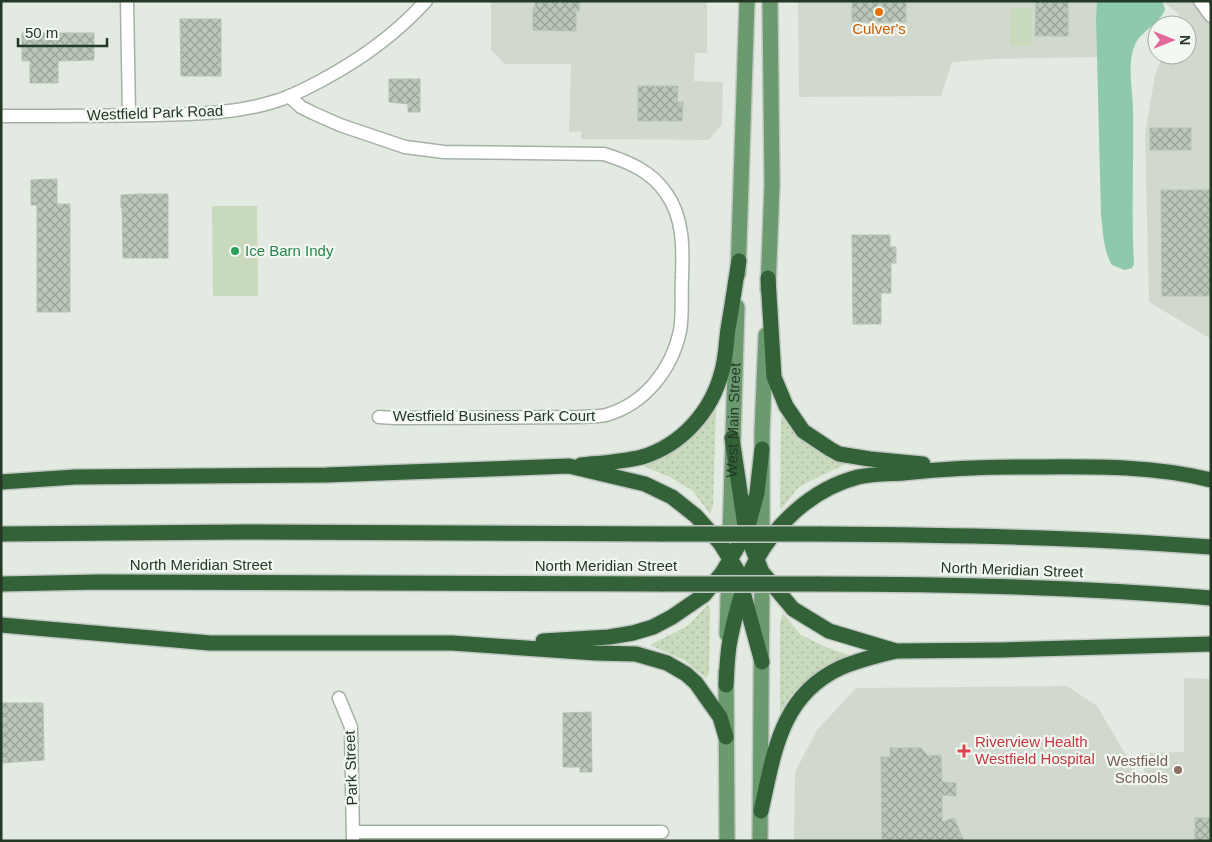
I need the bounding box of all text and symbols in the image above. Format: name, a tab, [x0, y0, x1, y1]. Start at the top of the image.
marker: Culver's	[873, 6, 885, 18]
scale bar	[18, 15, 106, 47]
north arrow	[1147, 15, 1197, 65]
place label: Culver's	[852, 20, 906, 37]
text: 50 m	[25, 24, 58, 41]
text: N	[1177, 35, 1193, 45]
street label: Westfield Park Road	[87, 102, 223, 123]
place label: Ice Barn Indy	[245, 242, 334, 259]
marker: Ice Barn Indy	[229, 245, 241, 257]
street label: West Main Street	[723, 362, 743, 478]
street label: Westfield Business Park Court	[393, 407, 596, 424]
street label: North Meridian Street	[130, 556, 273, 573]
street label: North Meridian Street	[535, 557, 678, 574]
street label: North Meridian Street	[940, 559, 1084, 581]
street label: Park Street	[341, 729, 360, 806]
place label: Riverview Health Westfield Hospital	[975, 733, 1095, 767]
marker: Riverview Health Westfield Hospital	[957, 744, 971, 758]
place label: Westfield Schools	[1107, 752, 1168, 786]
marker: Westfield Schools	[1172, 764, 1184, 776]

